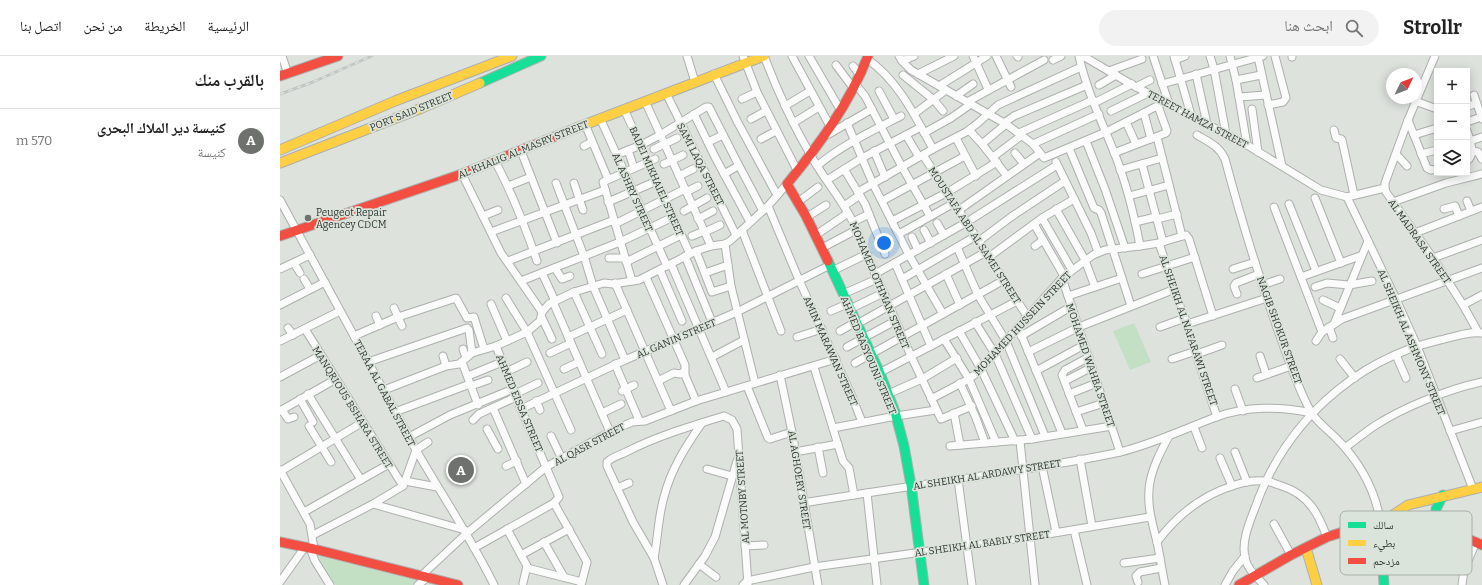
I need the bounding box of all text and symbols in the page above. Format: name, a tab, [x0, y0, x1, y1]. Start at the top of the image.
search box	[1099, 10, 1379, 46]
text: Strollr	[1403, 16, 1462, 39]
text: ابحث هنا	[1284, 17, 1333, 35]
icon: search	[1343, 17, 1365, 39]
text: اتصل بنا	[20, 18, 62, 35]
text: من نحن	[84, 18, 122, 35]
text: الخريطة	[144, 18, 186, 35]
text: الرئيسية	[208, 18, 249, 35]
north arrow	[1386, 68, 1422, 104]
map controls	[1434, 68, 1470, 176]
button: +	[1434, 68, 1470, 104]
text: بالقرب منك	[195, 70, 264, 91]
street label: TEREET HAMZA STREET	[1145, 88, 1250, 152]
street label: PORT SAID STREET	[368, 90, 455, 134]
button: −	[1434, 104, 1470, 140]
street label: AL KHALIG AL MASRY STREET	[456, 118, 590, 182]
text: كنيسة دير الملاك البحرى	[97, 119, 226, 137]
street label: SAMI LAQA STREET	[674, 121, 726, 208]
street label: BADEI MIKHAIEL STREET	[627, 125, 686, 238]
text: 570 m	[16, 133, 52, 148]
text: A	[246, 133, 256, 148]
button: layers	[1434, 140, 1470, 176]
text: كنيسة	[198, 145, 226, 160]
street label: AL ASHRY STREET	[609, 151, 655, 234]
street label: MOUSTAFA ABD AL SAMEI STREET	[925, 165, 1023, 306]
street label: AL MADRASA STREET	[1385, 197, 1453, 286]
place label: Peugeot Repair Agencey CDCM	[316, 207, 387, 231]
marker: Peugeot Repair Agencey CDCM	[303, 213, 313, 223]
street label: MOHAMED OTHMAN STREET	[847, 220, 911, 351]
your location	[874, 233, 894, 253]
street label: AL SHEIKH AL NAFARAWI STREET	[1157, 253, 1220, 408]
street label: AL SHEIKH AL ASHMONY STREET	[1375, 267, 1447, 417]
street label: MOHAMED HUSSEIN STREET	[971, 269, 1074, 378]
street label: NAGIB SHOKUR STREET	[1254, 275, 1304, 386]
street label: AHMED BASYOUNI STREET	[838, 294, 899, 416]
street label: AMIN MARAWAN STREET	[800, 295, 860, 408]
street label: MOHAMED WAHBA STREET	[1063, 302, 1117, 429]
street label: AL GANIN STREET	[635, 317, 718, 361]
street label: TERAA AL GABAL STREET	[351, 338, 417, 449]
street label: MANQRIOUS BSHARA STREET	[309, 344, 395, 471]
street label: AHMED EISSA STREET	[493, 353, 545, 454]
street label: AL QASR STREET	[552, 421, 627, 469]
street label: AL AGHOERY STREET	[785, 430, 813, 531]
street label: AL MOTNBY STREET	[734, 450, 752, 544]
pin: A	[448, 455, 474, 485]
street label: AL SHEIKH AL ARDAWY STREET	[912, 457, 1062, 493]
legend	[1340, 511, 1472, 575]
text: سالك	[1373, 519, 1393, 532]
street label: AL SHEIKH AL BABLY STREET	[914, 529, 1051, 559]
text: بطيء	[1373, 537, 1395, 552]
text: مزدحم	[1373, 555, 1400, 569]

